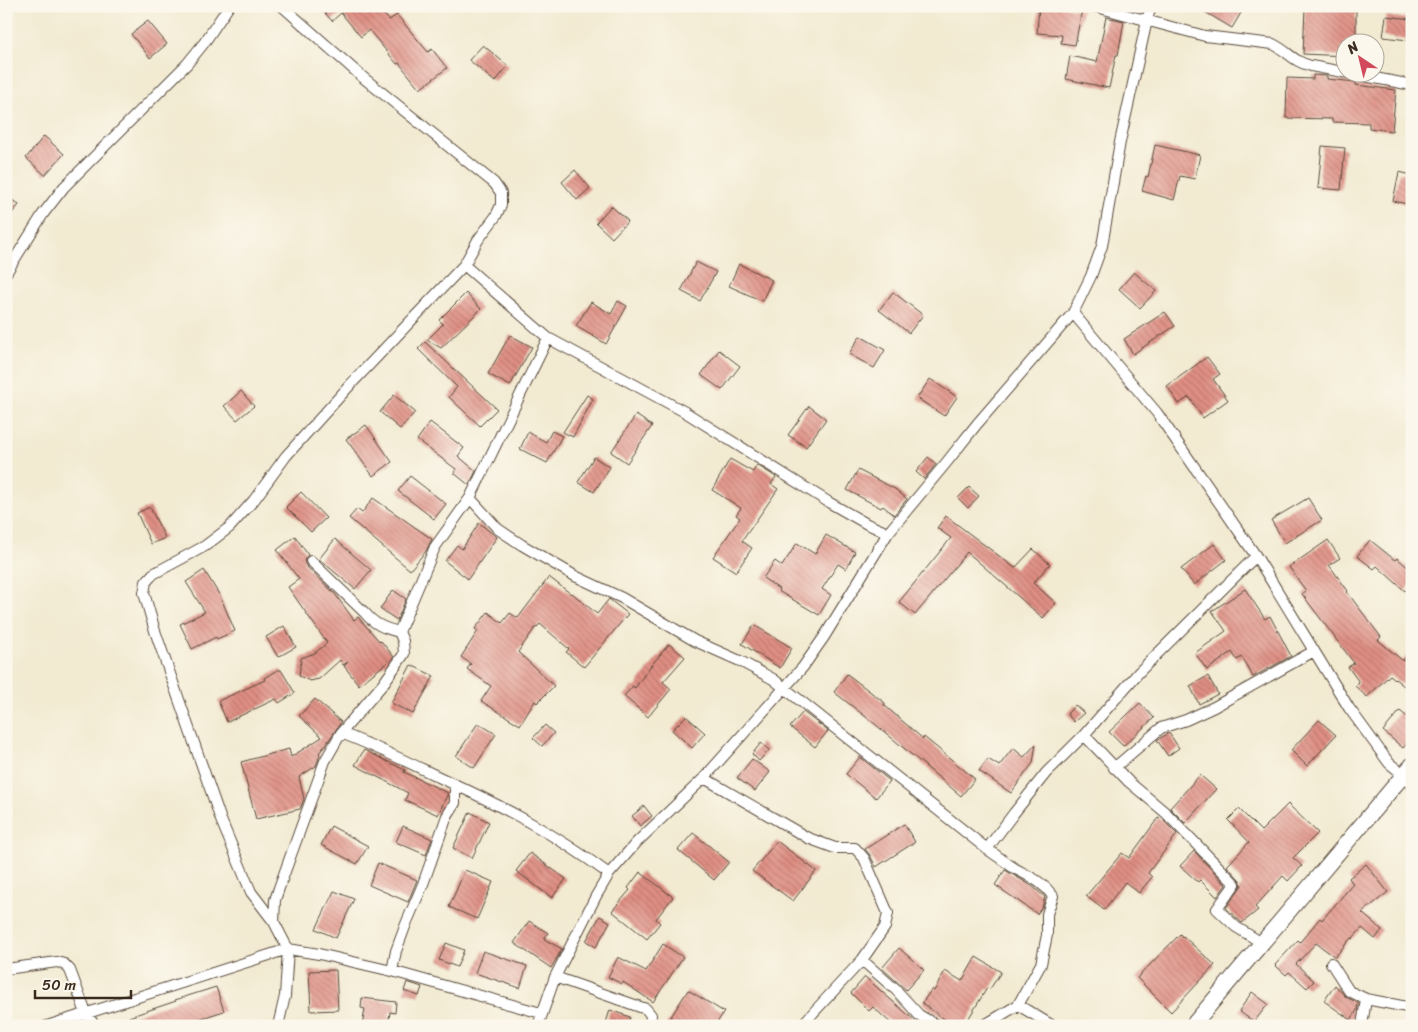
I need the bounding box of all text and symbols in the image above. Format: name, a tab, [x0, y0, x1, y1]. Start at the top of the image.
north arrow	[1336, 32, 1386, 82]
text: N	[1341, 35, 1364, 61]
scale bar	[35, 967, 131, 999]
text: 50 m	[42, 972, 77, 998]

